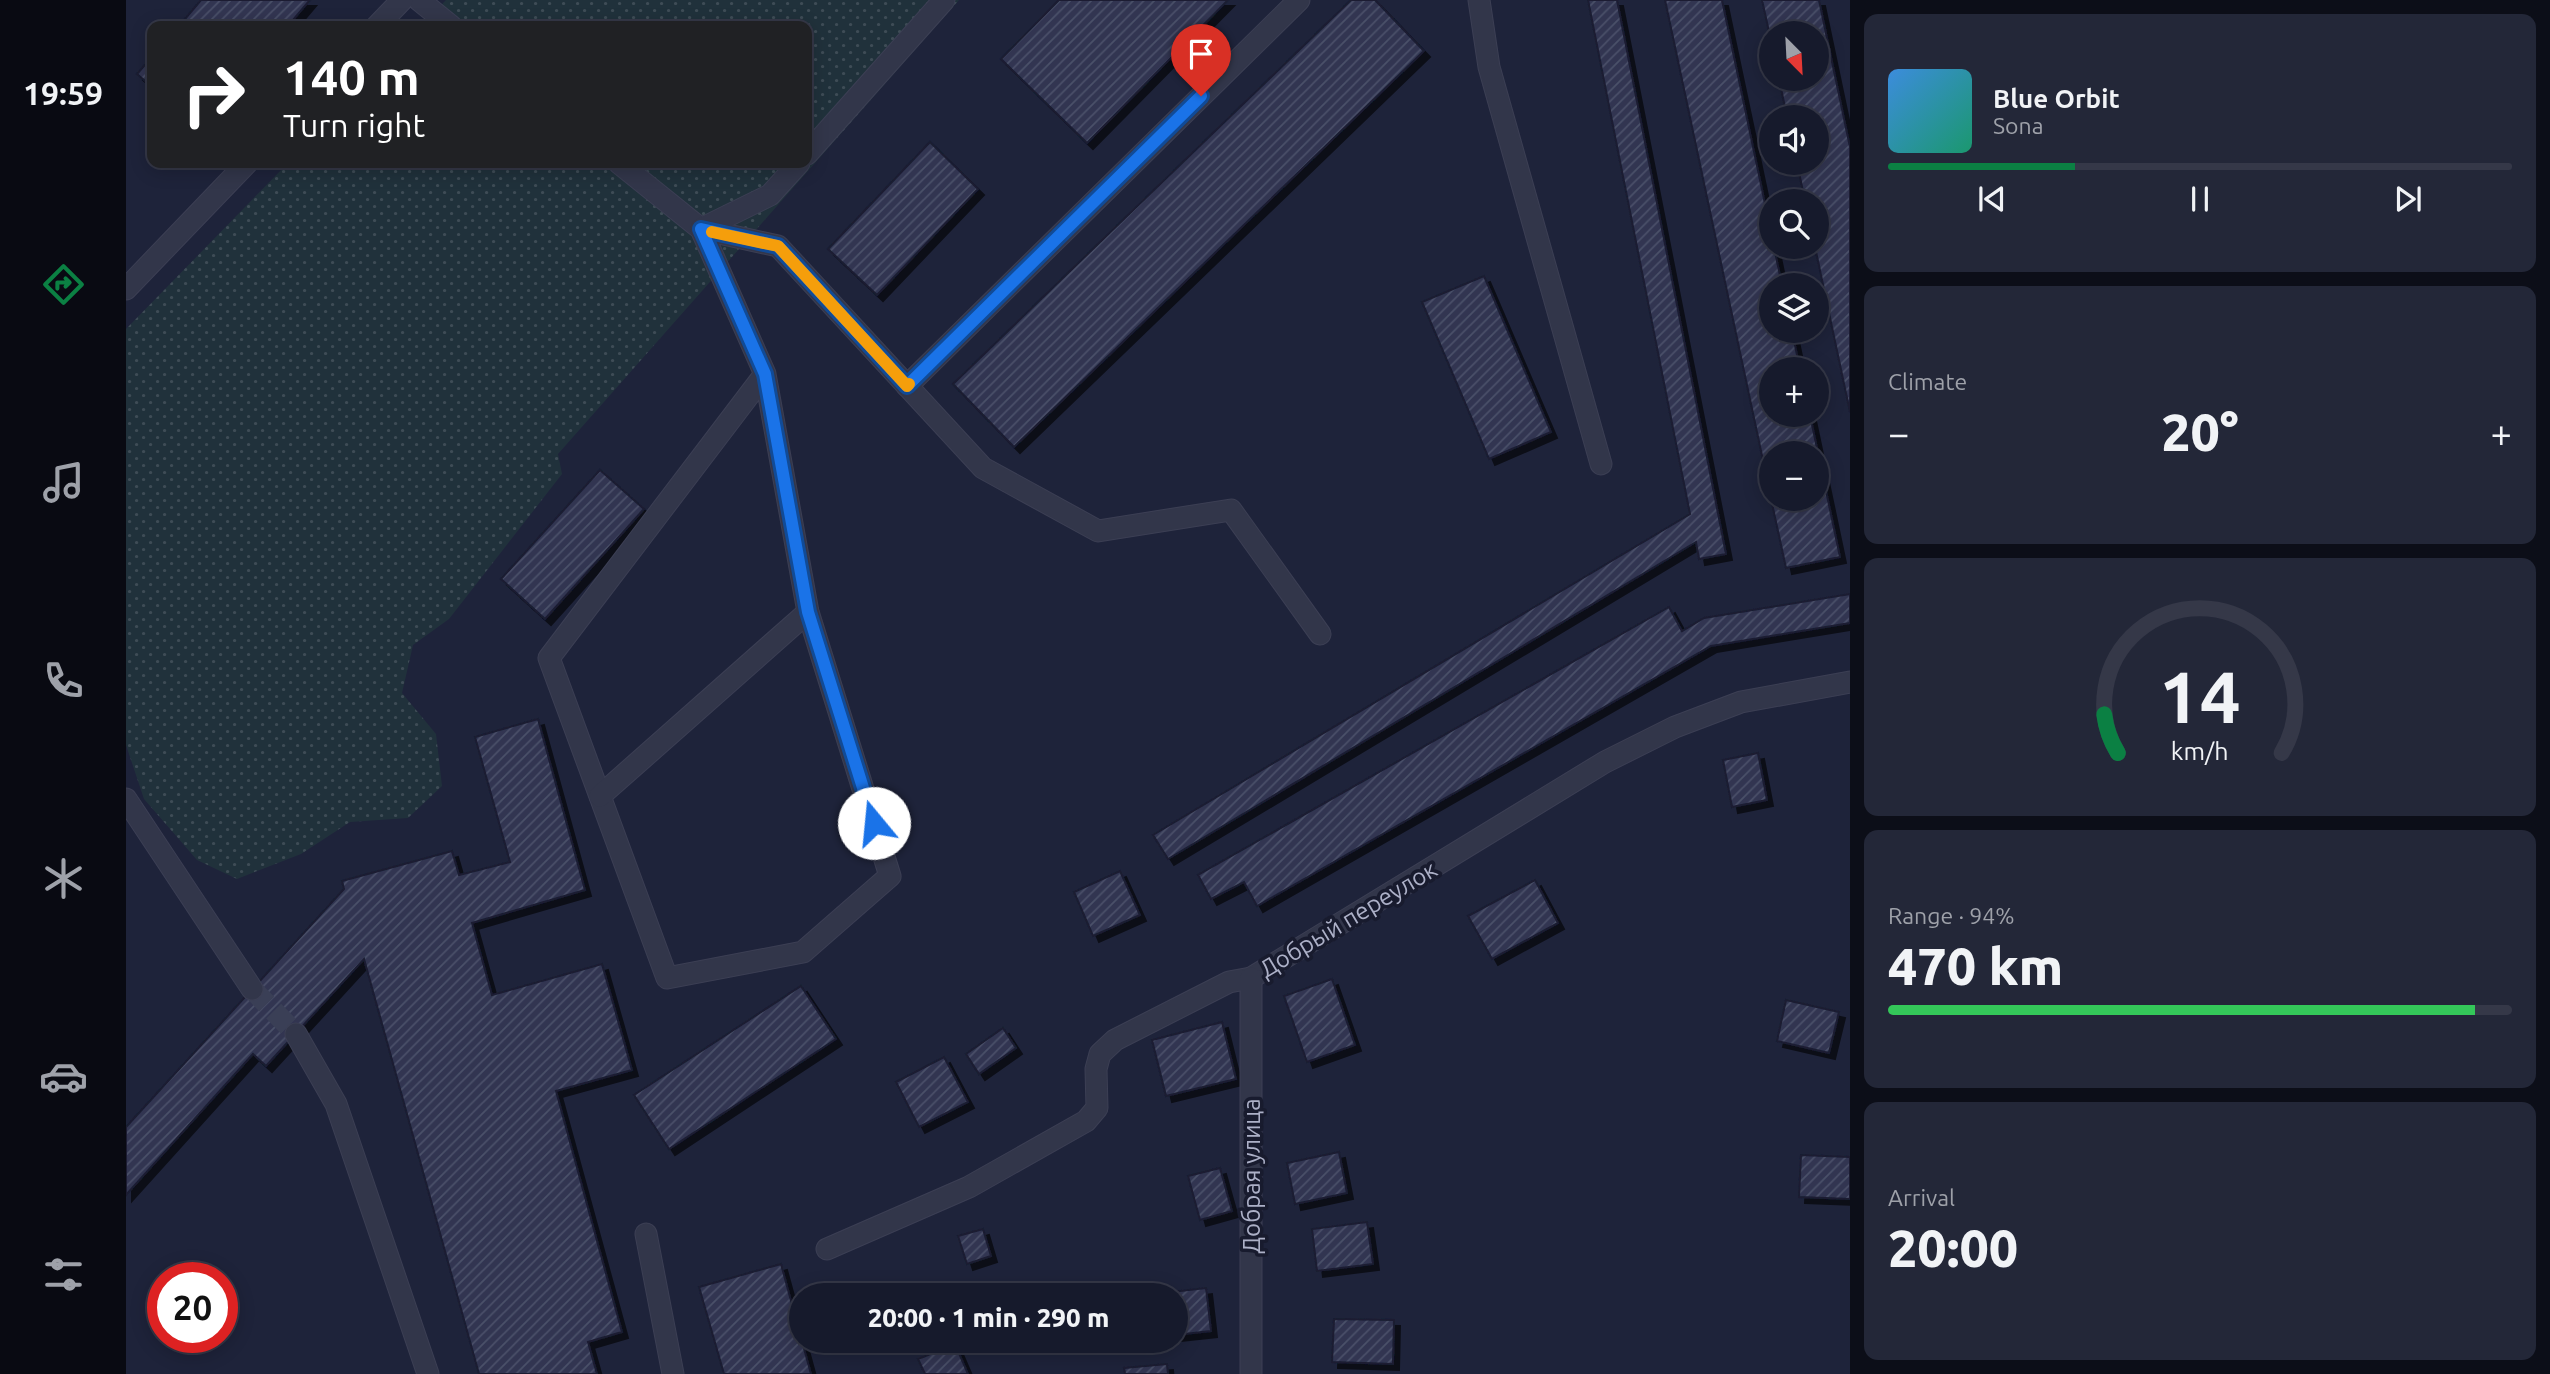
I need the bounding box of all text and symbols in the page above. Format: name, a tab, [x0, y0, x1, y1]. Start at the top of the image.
north arrow	[1759, 21, 1829, 91]
map controls	[1759, 21, 1829, 511]
pin	[1171, 24, 1231, 96]
icon: arrive	[1182, 35, 1220, 73]
icon: right	[168, 49, 259, 140]
text: 140 m	[283, 49, 420, 104]
text: 19:59	[23, 75, 103, 111]
text: Blue Orbit	[1993, 84, 2120, 113]
button: sound	[1759, 105, 1829, 175]
text: Turn right	[283, 107, 425, 143]
text: Sona	[1993, 113, 2043, 138]
icon: previous	[1973, 180, 2011, 218]
icon: pause	[2181, 180, 2219, 218]
icon: next	[2389, 180, 2427, 218]
button: search	[1759, 189, 1829, 259]
icon: directions	[39, 260, 88, 309]
button: layers	[1759, 273, 1829, 343]
button: +	[1759, 357, 1829, 427]
text: Climate	[1888, 369, 1967, 394]
text: 20°	[2161, 403, 2239, 461]
text: −	[1888, 412, 1909, 454]
text: +	[2491, 412, 2512, 454]
button: −	[1759, 441, 1829, 511]
icon: music	[39, 458, 88, 507]
text: 14	[2159, 655, 2241, 737]
icon: phone	[39, 656, 88, 705]
text: km/h	[2171, 737, 2229, 765]
position arrow	[837, 786, 911, 860]
icon: climate	[39, 854, 88, 903]
street label: Добрый переулок	[1254, 855, 1442, 983]
text: Range · 94%	[1888, 903, 2015, 928]
text: 470 km	[1888, 937, 2063, 995]
icon: car	[39, 1052, 88, 1101]
street label: Добрая улица	[1238, 1098, 1265, 1254]
text: Arrival	[1888, 1185, 1955, 1210]
text: 20:00	[1888, 1219, 2018, 1277]
icon: filters	[39, 1250, 88, 1299]
speed limit sign: 20	[147, 1262, 238, 1353]
text: 20:00 · 1 min · 290 m	[868, 1303, 1109, 1332]

